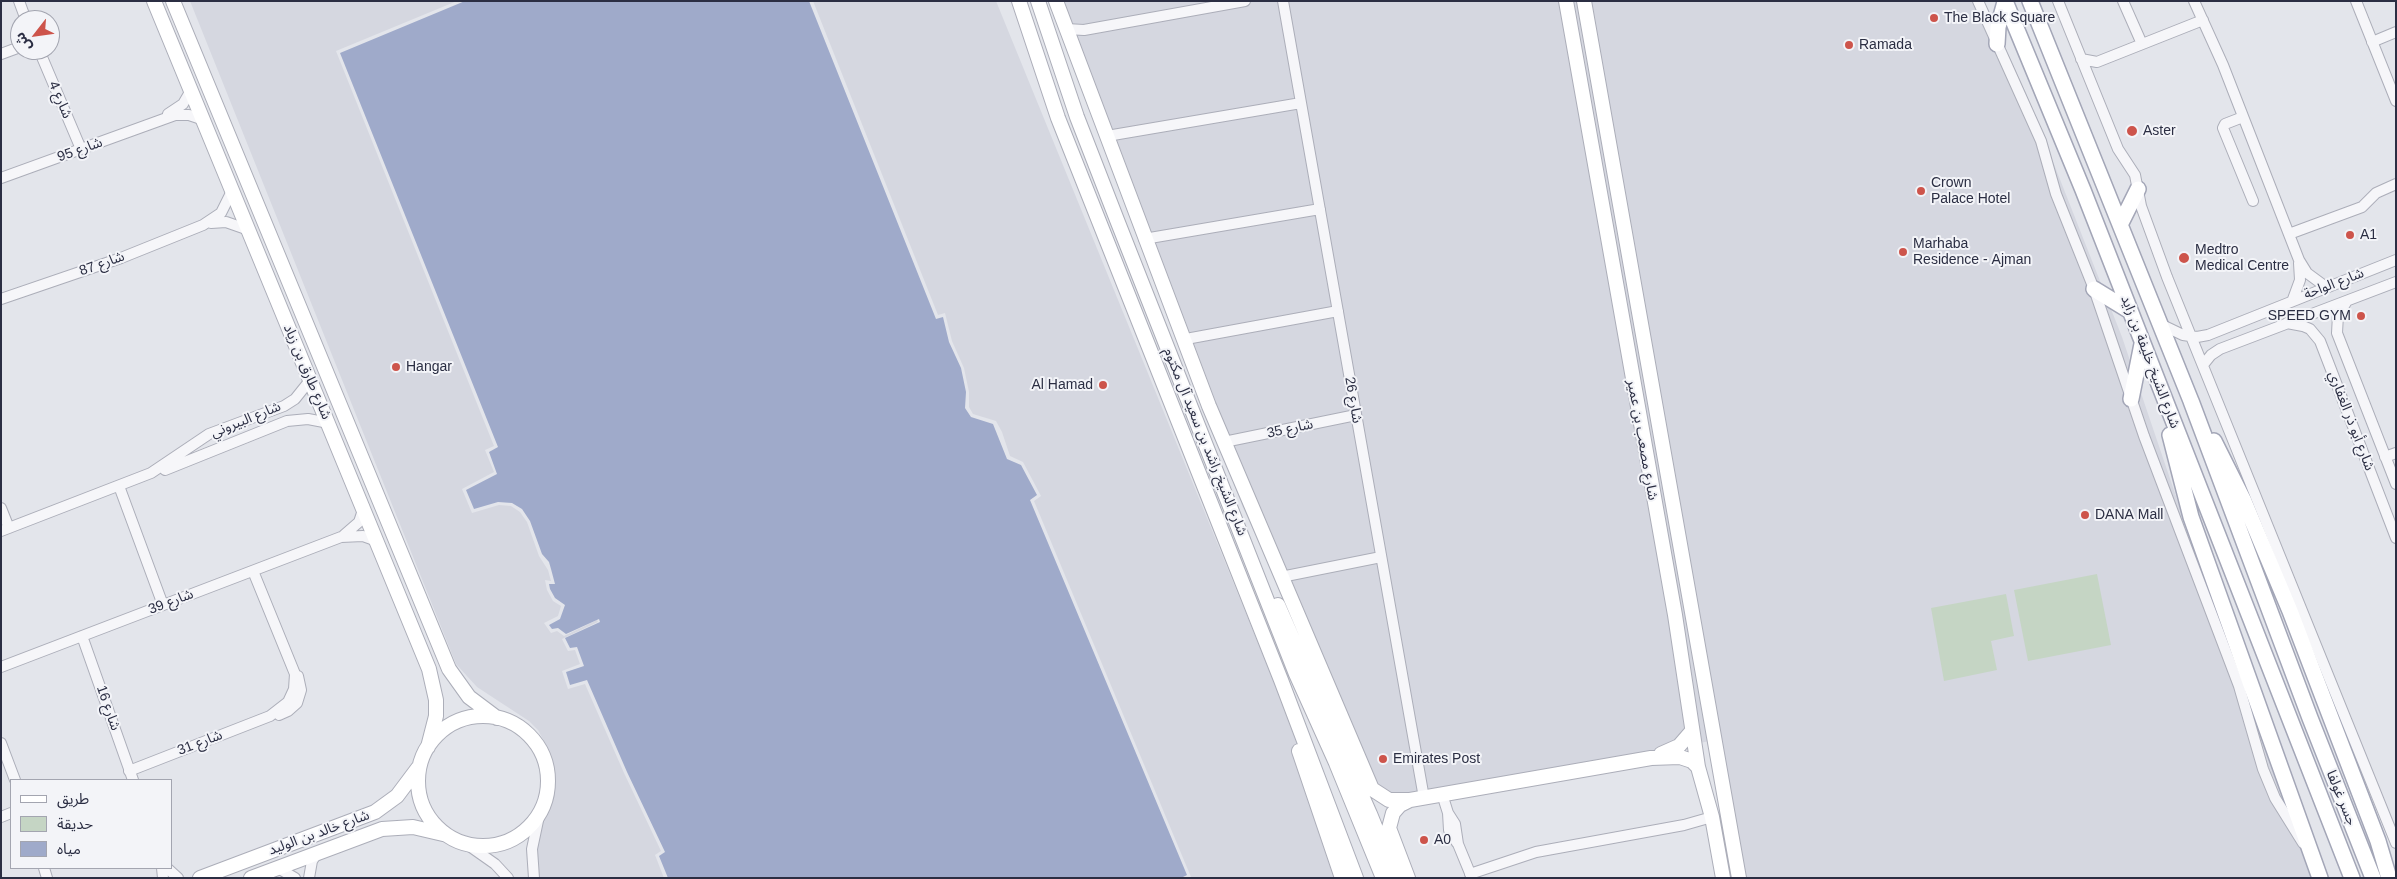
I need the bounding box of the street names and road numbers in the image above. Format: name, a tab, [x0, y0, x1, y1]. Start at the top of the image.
street label: شارع 4	[45, 79, 75, 121]
street label: شارع 95	[55, 134, 105, 166]
street label: شارع 87	[77, 248, 127, 280]
street label: شارع الواحة	[2302, 265, 2366, 303]
street label: شارع الشيخ خليفة بن زايد	[2117, 293, 2183, 431]
street label: شارع طارق بن زياد	[279, 322, 335, 422]
street label: شارع الشيخ راشد بن سعيد آل مكتوم	[1159, 346, 1251, 538]
street label: شارع أبو ذر الغفاري	[2324, 369, 2378, 473]
street label: شارع 26	[1341, 376, 1365, 424]
street label: شارع مصعب بن عمير	[1623, 378, 1661, 502]
street label: شارع البيروني	[209, 398, 283, 442]
street label: شارع 35	[1265, 416, 1315, 442]
street label: شارع 39	[146, 586, 196, 618]
street label: شارع 16	[92, 683, 124, 733]
street label: شارع 31	[175, 727, 225, 759]
street label: جسر غولفا	[2322, 768, 2360, 828]
street label: شارع خالد بن الوليد	[266, 807, 372, 859]

